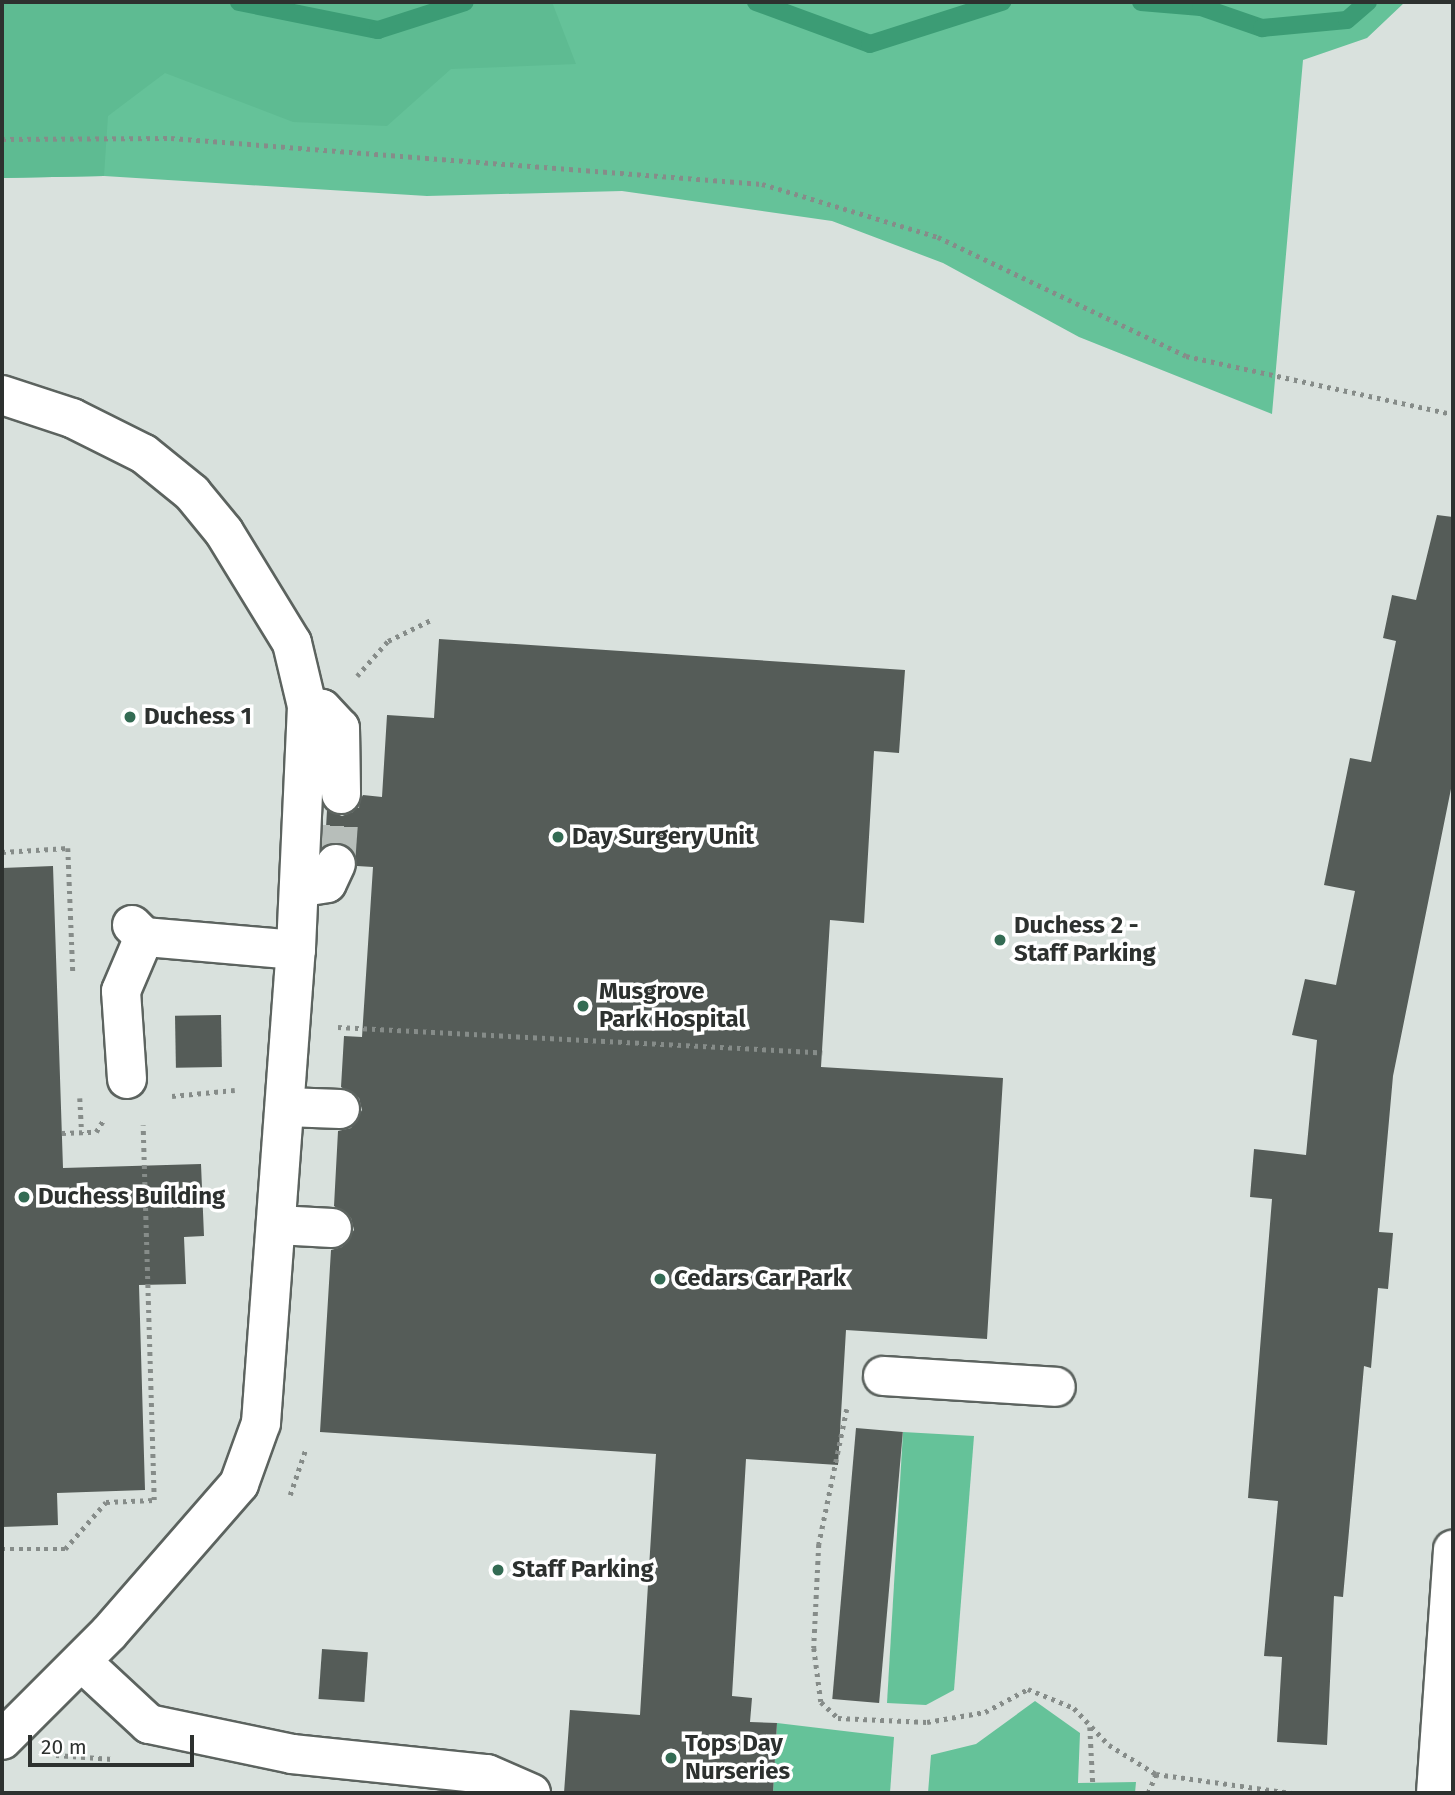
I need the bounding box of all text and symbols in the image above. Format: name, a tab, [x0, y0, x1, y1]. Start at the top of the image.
place label: Duchess 1	[144, 703, 252, 731]
marker: Duchess 1	[122, 709, 138, 725]
place label: Day Surgery Unit	[572, 823, 754, 851]
marker: Day Surgery Unit	[550, 829, 566, 845]
place label: Duchess 2 - Staff Parking	[1014, 912, 1156, 968]
marker: Duchess 2 - Staff Parking	[992, 932, 1008, 948]
place label: Musgrove Park Hospital	[599, 978, 746, 1034]
marker: Musgrove Park Hospital	[573, 996, 593, 1016]
place label: Duchess Building	[38, 1183, 225, 1211]
marker: Duchess Building	[16, 1189, 32, 1205]
place label: Cedars Car Park	[674, 1265, 846, 1293]
marker: Cedars Car Park	[652, 1271, 668, 1287]
place label: Staff Parking	[512, 1556, 654, 1584]
marker: Staff Parking	[490, 1562, 506, 1578]
scale bar	[32, 1722, 198, 1766]
place label: Tops Day Nurseries	[685, 1730, 790, 1786]
text: 20 m	[41, 1734, 87, 1760]
marker: Tops Day Nurseries	[663, 1750, 679, 1766]

